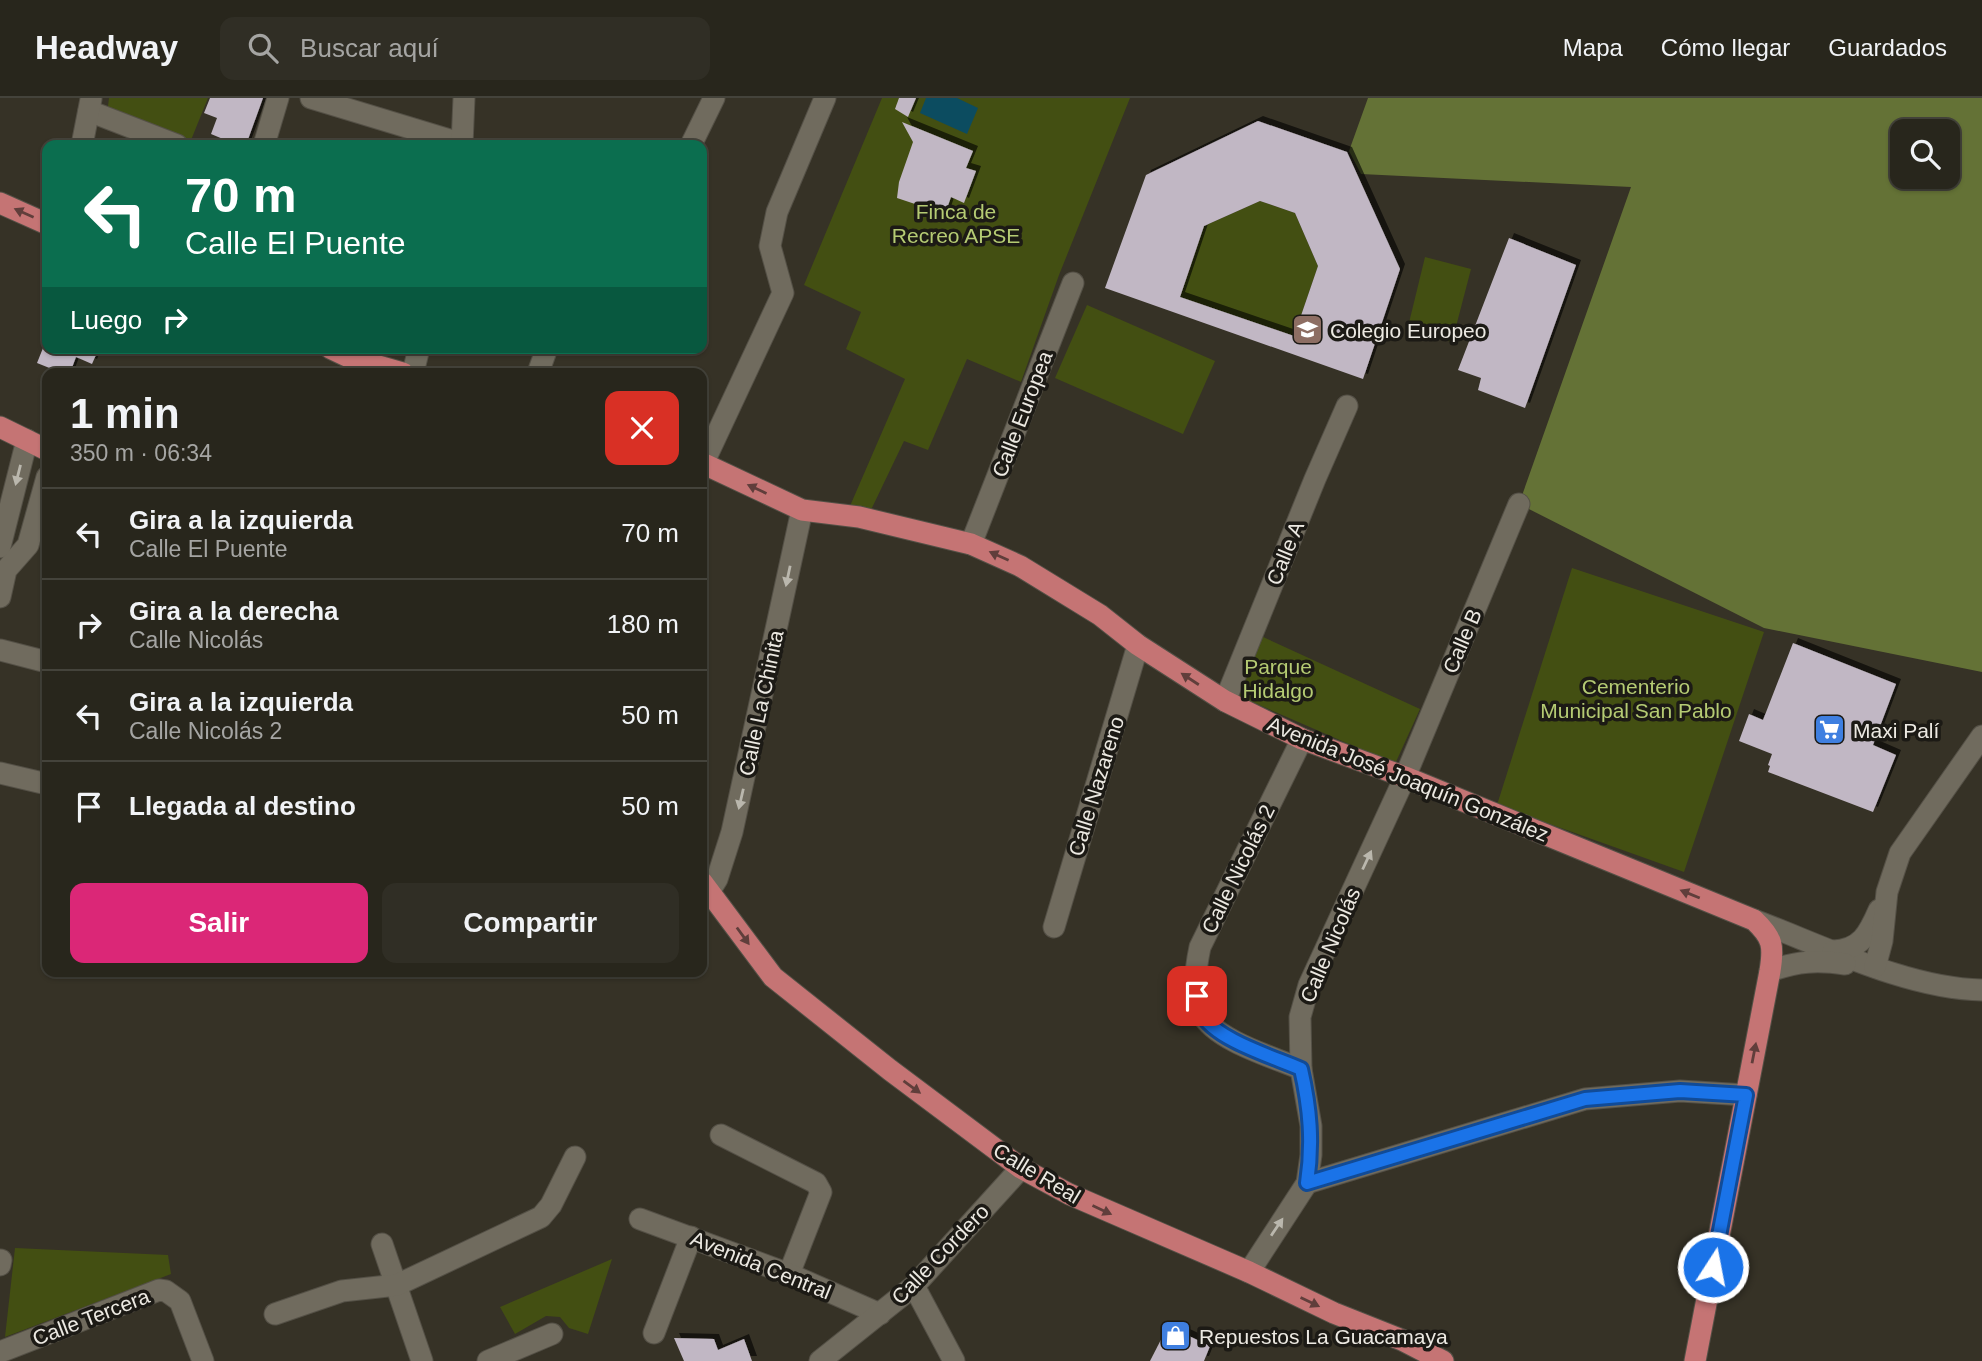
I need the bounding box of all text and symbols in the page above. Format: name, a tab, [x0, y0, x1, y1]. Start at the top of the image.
search box	[220, 17, 710, 80]
text: Headway	[35, 29, 178, 66]
icon: search	[244, 29, 282, 67]
text: Buscar aquí	[300, 33, 439, 63]
text: Mapa	[1563, 34, 1623, 61]
text: Cómo llegar	[1661, 34, 1790, 61]
text: Guardados	[1828, 34, 1947, 61]
map controls	[1890, 119, 1960, 189]
button: search	[1890, 119, 1960, 189]
icon: left	[70, 168, 161, 259]
text: 70 m	[185, 168, 297, 222]
park label: Finca de Recreo APSE	[892, 200, 1020, 247]
one-way arrow	[13, 207, 34, 218]
text: Calle El Puente	[185, 225, 406, 261]
icon: right	[156, 301, 194, 339]
text: Luego	[70, 305, 142, 335]
school or university icon: Colegio Europeo	[1290, 313, 1324, 347]
place label: Colegio Europeo	[1330, 319, 1486, 342]
street label: Calle Europea	[987, 347, 1057, 480]
text: 1 min	[70, 390, 180, 437]
button: close	[605, 391, 679, 465]
text: 350 m · 06:34	[70, 440, 212, 466]
one-way arrow	[12, 464, 23, 486]
one-way arrow	[747, 483, 768, 494]
text: Gira a la izquierda	[129, 505, 353, 535]
icon: left	[70, 515, 108, 553]
text: 70 m	[621, 518, 679, 548]
street label: Calle A	[1262, 518, 1308, 588]
text: Calle El Puente	[129, 536, 288, 562]
one-way arrow	[988, 550, 1009, 561]
one-way arrow	[783, 565, 794, 587]
text: Gira a la derecha	[129, 596, 339, 626]
street label: Calle B	[1438, 605, 1486, 677]
icon: right	[70, 606, 108, 644]
text: 180 m	[607, 609, 679, 639]
text: Calle Nicolás	[129, 627, 263, 653]
street label: Calle La Chinita	[734, 628, 788, 778]
park label: Parque Hidalgo	[1242, 655, 1314, 702]
one-way arrow	[1180, 672, 1200, 685]
park label: Cementerio Municipal San Pablo	[1540, 675, 1732, 722]
text: Gira a la izquierda	[129, 687, 353, 717]
icon: left	[70, 697, 108, 735]
text: 50 m	[621, 700, 679, 730]
street label: Avenida José Joaquín González	[1264, 712, 1552, 846]
street label: Calle Nazareno	[1064, 713, 1128, 859]
supermarket icon: Maxi Palí	[1813, 713, 1847, 747]
text: Calle Nicolás 2	[129, 718, 282, 744]
place label: Maxi Palí	[1853, 719, 1940, 742]
icon: arrive	[70, 788, 108, 826]
one-way arrow	[735, 788, 746, 810]
text: Llegada al destino	[129, 791, 356, 821]
text: 50 m	[621, 791, 679, 821]
street label: Calle Nicolás 2	[1197, 801, 1279, 937]
one-way arrow	[1362, 850, 1373, 871]
button: Salir	[70, 883, 368, 963]
button: Compartir	[382, 883, 679, 963]
street label: Calle Nicolás	[1295, 884, 1365, 1006]
one-way arrow	[1680, 889, 1701, 900]
one-way arrow	[736, 927, 750, 945]
pin	[1167, 966, 1227, 1026]
icon: arrive	[1178, 977, 1216, 1015]
one-way arrow	[1749, 1042, 1760, 1064]
one-way arrow	[903, 1080, 921, 1094]
street label: Calle Real	[990, 1138, 1084, 1208]
street label: Calle Cordero	[887, 1199, 993, 1309]
one-way arrow	[1092, 1204, 1112, 1216]
one-way arrow	[1270, 1218, 1284, 1236]
street label: Avenida Central	[688, 1226, 834, 1304]
position arrow	[1676, 1230, 1750, 1304]
street label: Calle Tercera	[29, 1284, 153, 1350]
one-way arrow	[1300, 1296, 1320, 1307]
shop icon: Repuestos La Guacamaya	[1159, 1319, 1193, 1353]
place label: Repuestos La Guacamaya	[1199, 1325, 1448, 1348]

